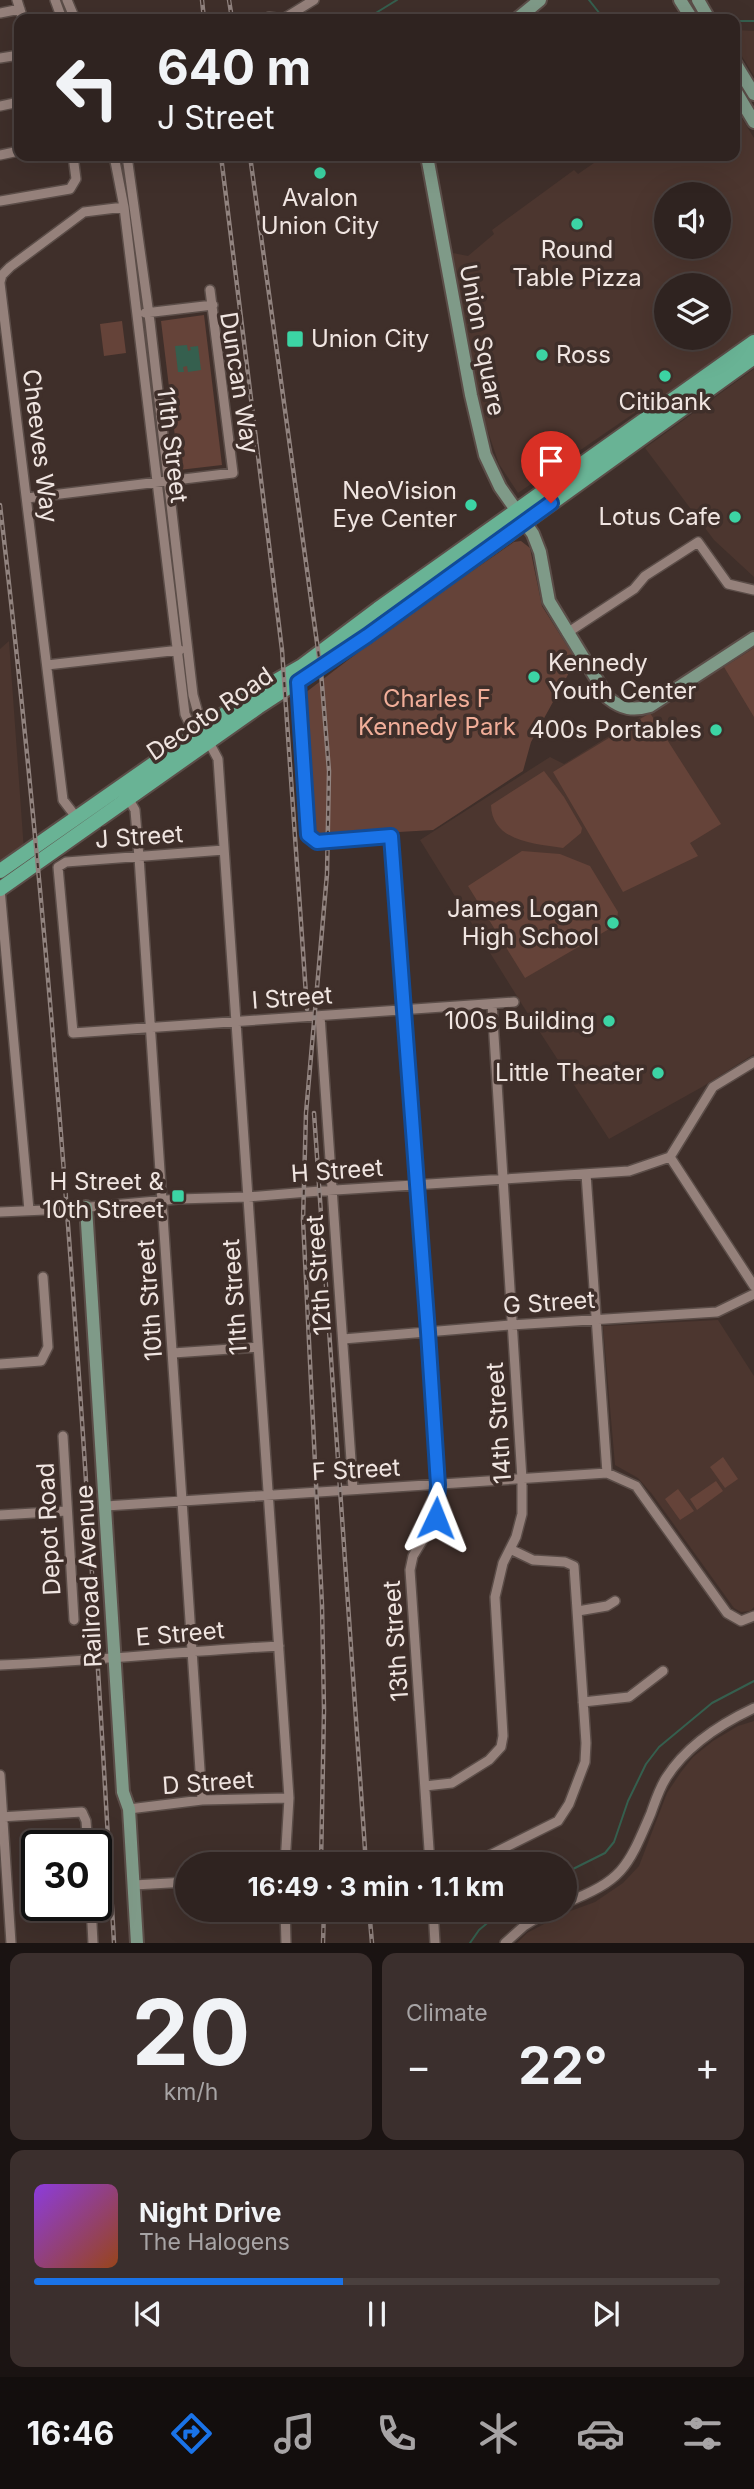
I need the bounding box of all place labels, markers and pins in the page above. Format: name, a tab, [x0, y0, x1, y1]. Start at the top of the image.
marker: Avalon Union City	[312, 165, 328, 181]
place label: Avalon Union City	[261, 183, 379, 240]
marker: Round Table Pizza	[569, 216, 585, 232]
place label: Round Table Pizza	[512, 235, 642, 292]
place label: Union City	[311, 324, 429, 353]
marker: Union City	[285, 329, 305, 349]
place label: Ross	[556, 340, 611, 369]
marker: Ross	[534, 347, 550, 363]
marker: Citibank	[657, 368, 673, 384]
place label: Citibank	[619, 387, 711, 416]
pin	[521, 431, 581, 503]
place label: NeoVision Eye Center	[332, 476, 457, 533]
marker: NeoVision Eye Center	[463, 497, 479, 513]
place label: Lotus Cafe	[598, 502, 721, 531]
marker: Lotus Cafe	[727, 509, 743, 525]
place label: Kennedy Youth Center	[548, 648, 696, 705]
marker: Kennedy Youth Center	[526, 669, 542, 685]
place label: 400s Portables	[529, 715, 702, 744]
marker: 400s Portables	[708, 722, 724, 738]
place label: James Logan High School	[447, 894, 599, 951]
marker: James Logan High School	[605, 915, 621, 931]
place label: 100s Building	[445, 1006, 595, 1035]
marker: 100s Building	[601, 1013, 617, 1029]
place label: Little Theater	[495, 1058, 644, 1087]
marker: Little Theater	[650, 1065, 666, 1081]
place label: H Street & 10th Street	[42, 1167, 165, 1224]
marker: H Street & 10th Street	[170, 1188, 186, 1204]

